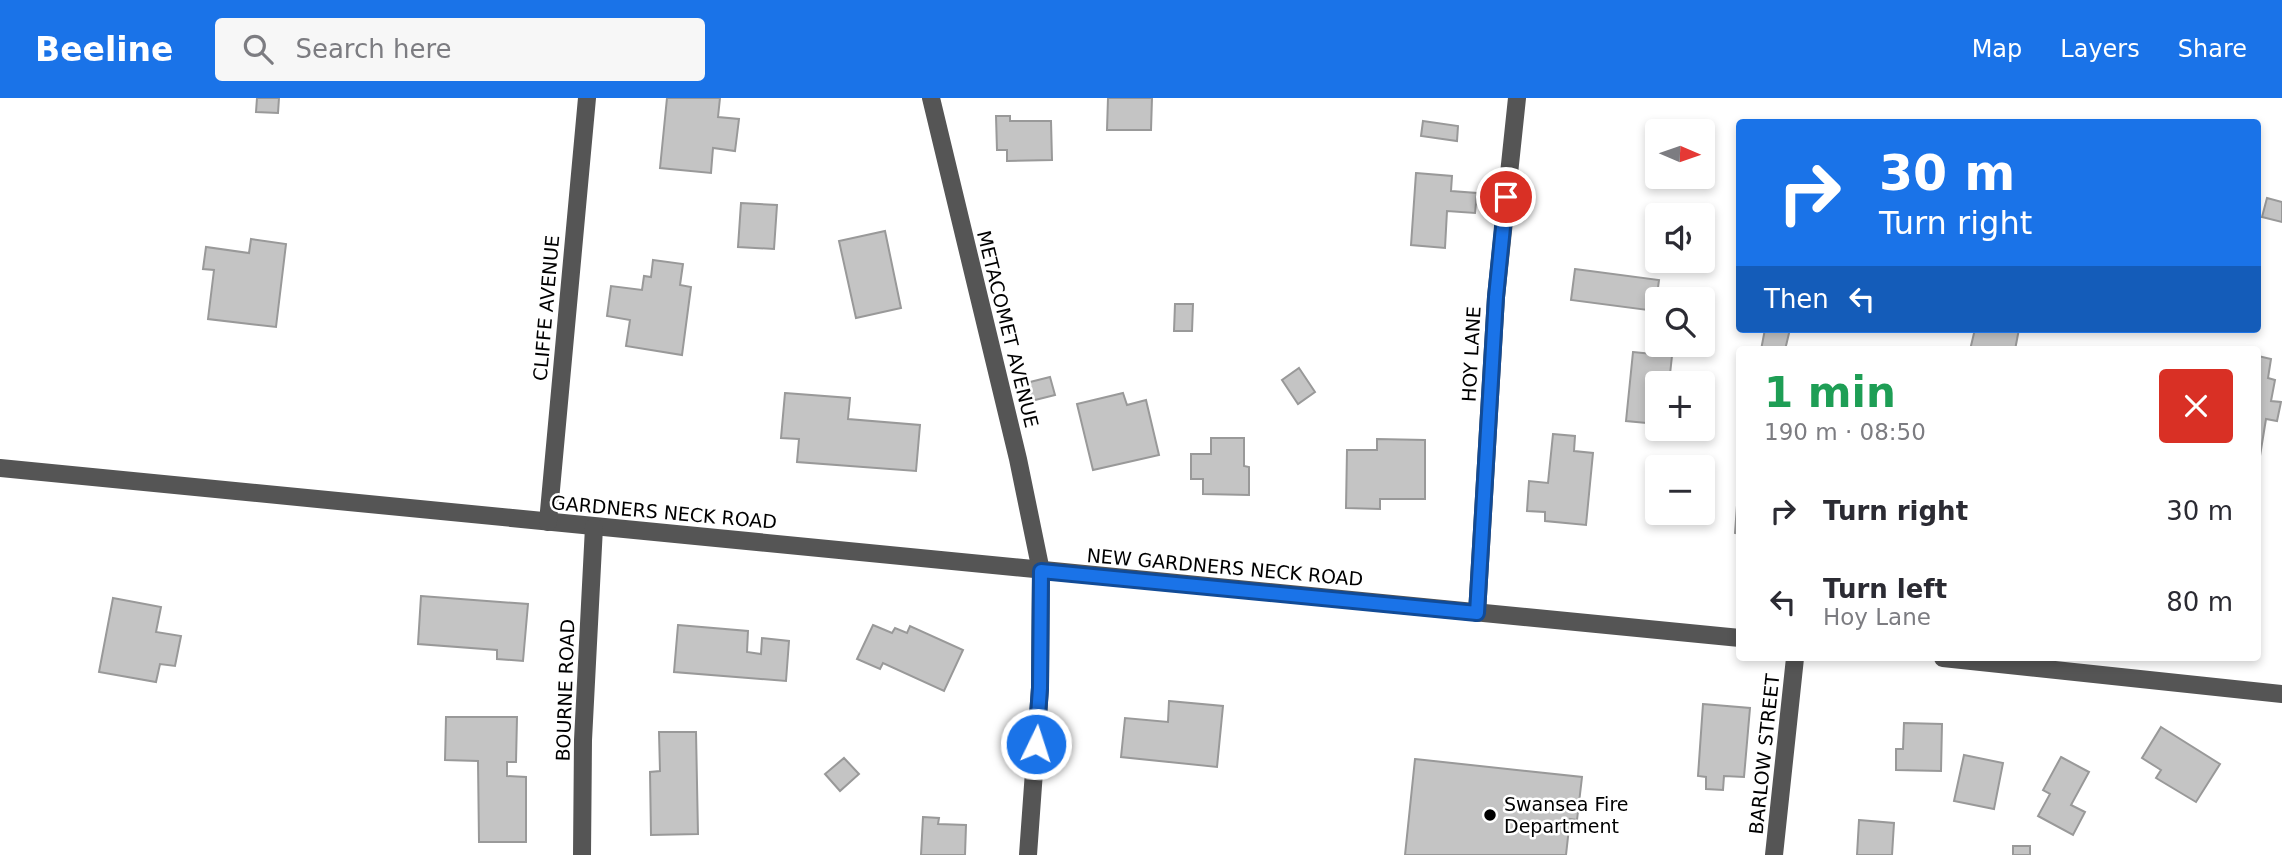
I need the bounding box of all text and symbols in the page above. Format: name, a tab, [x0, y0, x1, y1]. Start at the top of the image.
search box	[215, 18, 705, 81]
text: Beeline	[35, 30, 173, 69]
icon: search	[239, 30, 277, 68]
text: Search here	[295, 34, 452, 64]
text: Map	[1972, 35, 2022, 63]
text: Layers	[2060, 35, 2140, 63]
text: Share	[2178, 35, 2247, 63]
north arrow	[1645, 119, 1715, 189]
map controls	[1645, 119, 1715, 525]
text: 30 m	[1879, 145, 2015, 202]
icon: right	[1764, 147, 1855, 238]
pin	[1476, 167, 1536, 227]
icon: arrive	[1487, 178, 1525, 216]
button: sound	[1645, 203, 1715, 273]
text: Turn right	[1879, 204, 2032, 242]
street label: METACOMET AVENUE	[973, 228, 1043, 430]
street label: CLIFFE AVENUE	[529, 234, 563, 382]
icon: left	[1843, 280, 1881, 318]
text: Then	[1764, 284, 1829, 314]
button: search	[1645, 287, 1715, 357]
street label: HOY LANE	[1458, 305, 1484, 403]
text: 1 min	[1764, 368, 1896, 417]
button: close	[2159, 369, 2233, 443]
button: +	[1645, 371, 1715, 441]
text: 190 m · 08:50	[1764, 419, 1926, 445]
button: −	[1645, 455, 1715, 525]
street label: GARDNERS NECK ROAD	[550, 491, 778, 533]
icon: right	[1764, 492, 1802, 530]
text: Turn right	[1823, 496, 1968, 526]
text: 30 m	[2166, 496, 2233, 526]
street label: NEW GARDNERS NECK ROAD	[1086, 544, 1364, 590]
text: Turn left	[1823, 574, 1947, 604]
icon: left	[1764, 583, 1802, 621]
text: 80 m	[2166, 587, 2233, 617]
text: Hoy Lane	[1823, 604, 1931, 630]
street label: BOURNE ROAD	[552, 618, 578, 762]
street label: BARLOW STREET	[1745, 672, 1783, 835]
position arrow	[999, 707, 1073, 781]
place label: Swansea Fire Department	[1504, 793, 1628, 837]
marker: Swansea Fire Department	[1482, 807, 1498, 823]

